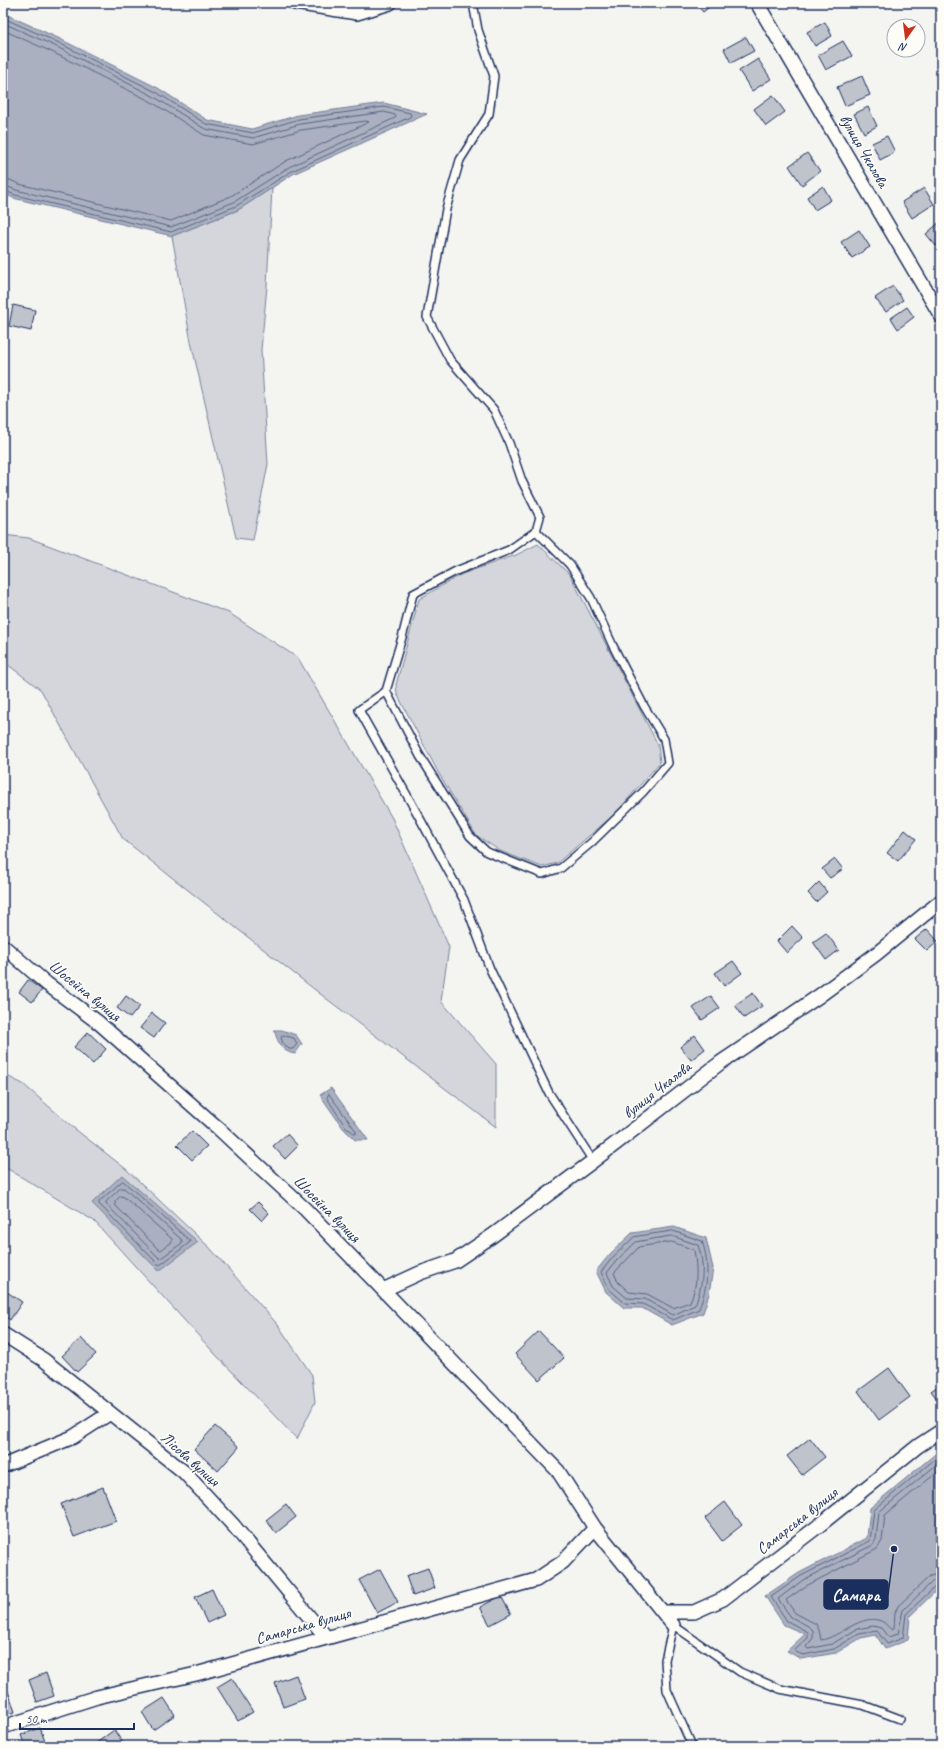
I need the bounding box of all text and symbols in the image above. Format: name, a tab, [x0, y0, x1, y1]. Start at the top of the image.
north arrow	[886, 18, 926, 58]
text: N	[896, 40, 909, 55]
street label: вулиця Чкалова	[835, 111, 894, 192]
street label: Шосейна вулиця	[45, 956, 126, 1027]
street label: вулиця Чкалова	[619, 1056, 696, 1123]
street label: Шосейна вулиця	[289, 1171, 366, 1248]
street label: Лісова вулиця	[157, 1428, 224, 1491]
street label: Самарська вулиця	[752, 1482, 843, 1559]
callout: Самара	[824, 1580, 888, 1609]
text: Самара	[832, 1585, 881, 1606]
street label: Самарська вулиця	[253, 1603, 354, 1649]
scale bar	[20, 1705, 134, 1731]
text: 50 m	[26, 1711, 48, 1727]

